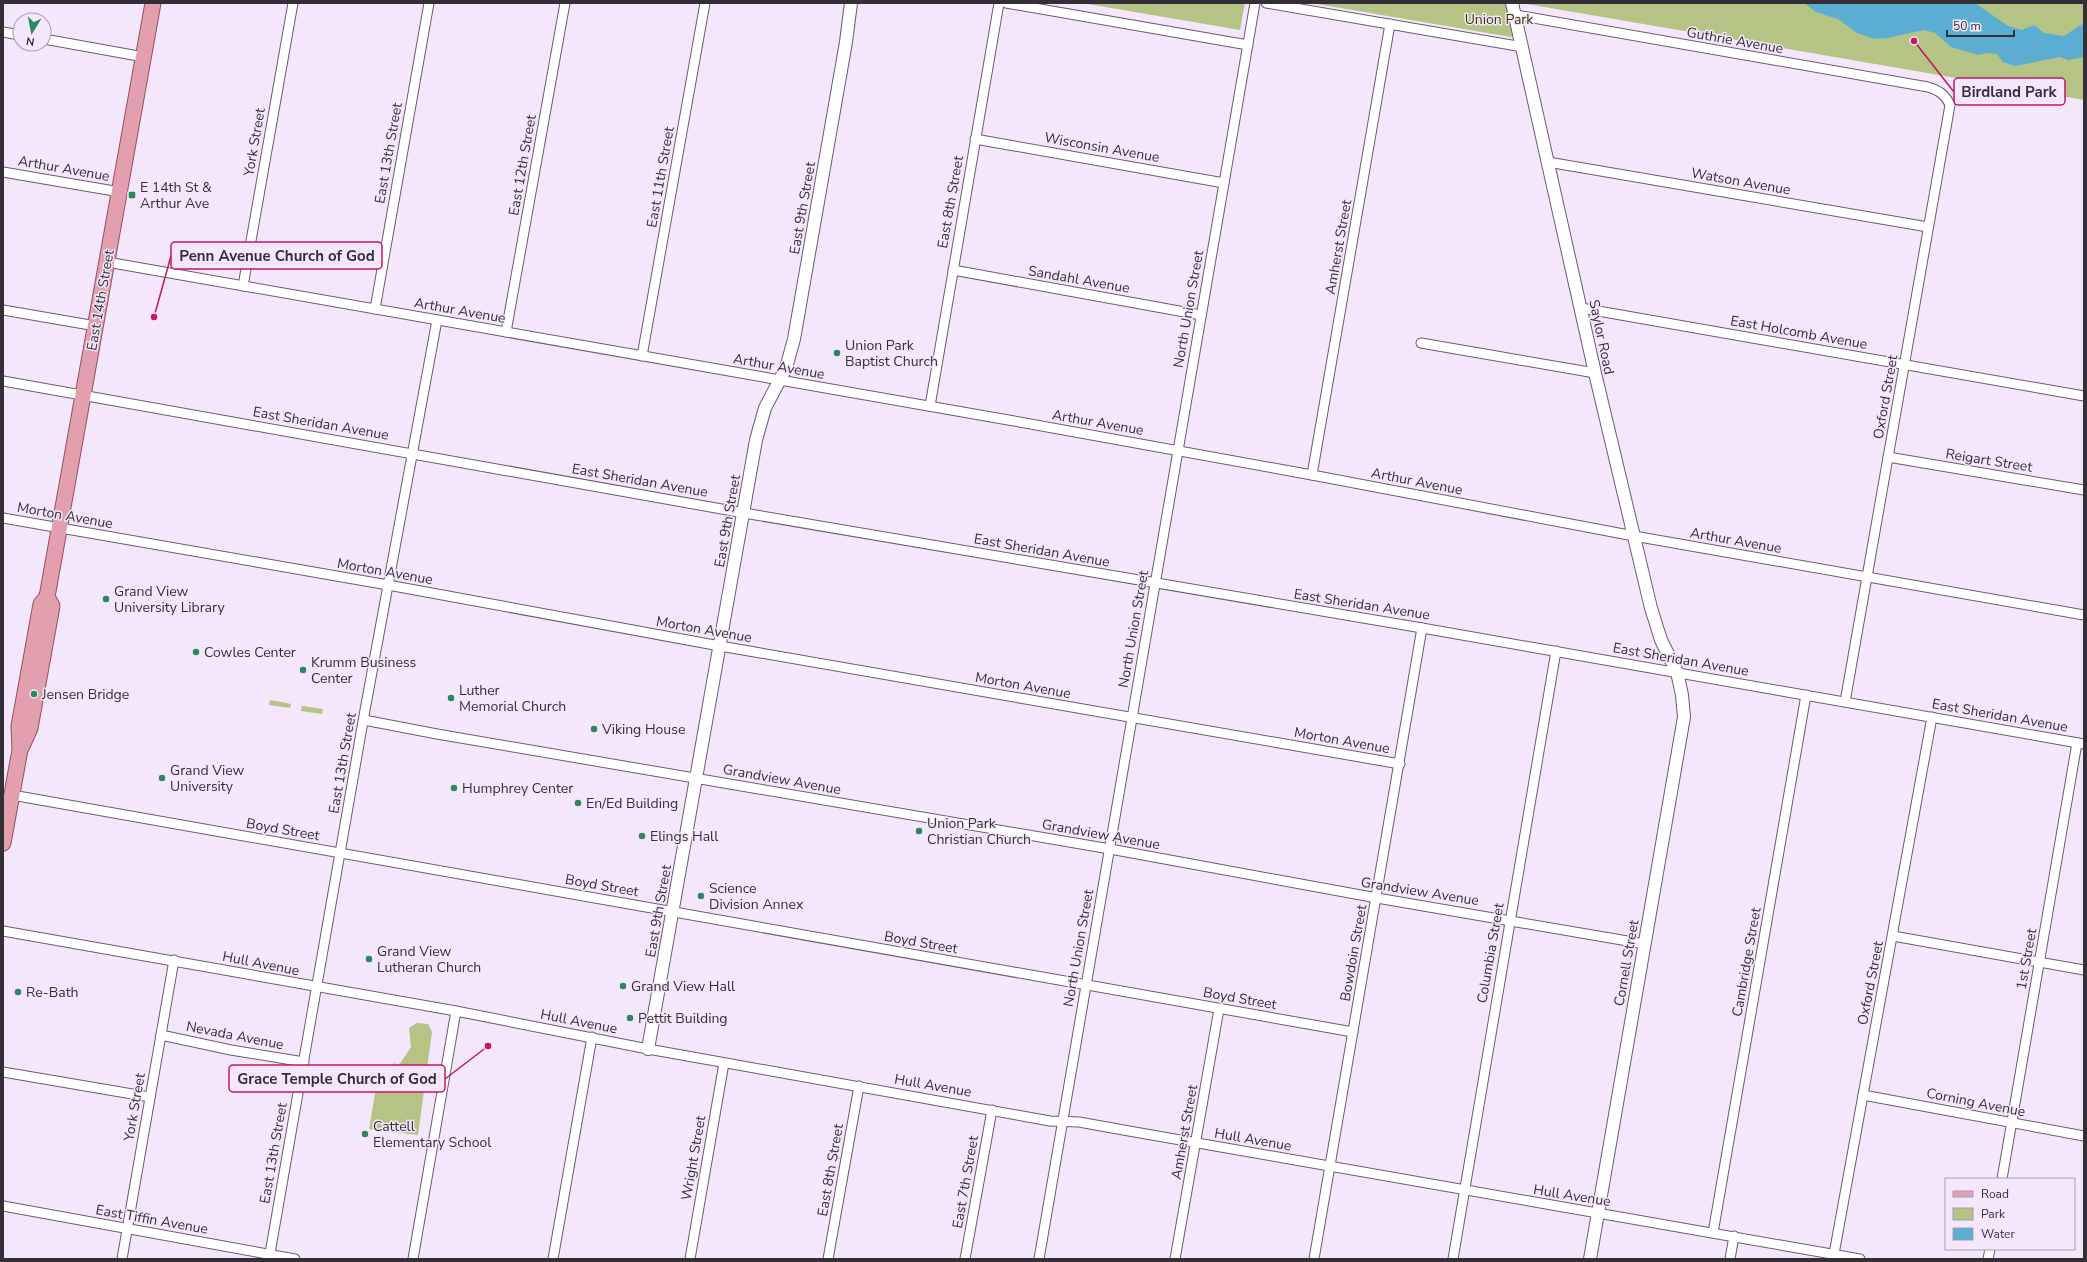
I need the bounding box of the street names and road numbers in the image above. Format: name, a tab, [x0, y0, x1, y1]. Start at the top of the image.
street label: Guthrie Avenue	[1685, 23, 1785, 58]
street label: East 13th Street	[370, 101, 407, 205]
street label: York Street	[239, 106, 270, 179]
street label: East 12th Street	[504, 113, 541, 217]
street label: East 11th Street	[642, 125, 679, 229]
street label: Wisconsin Avenue	[1043, 128, 1161, 167]
street label: Arthur Avenue	[17, 151, 111, 186]
street label: East 8th Street	[933, 154, 968, 250]
street label: East 9th Street	[785, 160, 820, 256]
street label: Watson Avenue	[1690, 163, 1792, 200]
street label: Amherst Street	[1321, 198, 1356, 296]
street label: East 14th Street	[82, 248, 119, 352]
street label: North Union Street	[1169, 249, 1208, 369]
street label: Sandahl Avenue	[1027, 261, 1131, 298]
street label: Arthur Avenue	[413, 293, 507, 328]
street label: Saylor Road	[1584, 298, 1619, 376]
street label: East Holcomb Avenue	[1729, 311, 1869, 354]
street label: Arthur Avenue	[732, 349, 826, 384]
street label: Oxford Street	[1869, 353, 1902, 441]
street label: East Sheridan Avenue	[251, 402, 390, 445]
street label: Arthur Avenue	[1051, 405, 1145, 440]
street label: Reigart Street	[1944, 444, 2034, 477]
street label: East Sheridan Avenue	[570, 459, 709, 502]
street label: Arthur Avenue	[1370, 463, 1464, 500]
street label: East 9th Street	[710, 473, 745, 569]
street label: Morton Avenue	[16, 498, 114, 533]
street label: Arthur Avenue	[1689, 523, 1783, 558]
street label: East Sheridan Avenue	[972, 529, 1111, 572]
street label: Morton Avenue	[336, 554, 434, 589]
street label: North Union Street	[1114, 569, 1153, 689]
street label: East Sheridan Avenue	[1292, 584, 1431, 625]
street label: Morton Avenue	[655, 612, 753, 647]
street label: East Sheridan Avenue	[1611, 638, 1750, 681]
street label: Morton Avenue	[974, 668, 1072, 703]
street label: East Sheridan Avenue	[1930, 694, 2069, 737]
street label: East 13th Street	[324, 711, 361, 815]
street label: Morton Avenue	[1293, 723, 1391, 758]
street label: Grandview Avenue	[721, 760, 842, 799]
street label: Boyd Street	[245, 814, 321, 845]
street label: Grandview Avenue	[1040, 815, 1161, 854]
street label: East 9th Street	[641, 863, 676, 959]
street label: Boyd Street	[564, 870, 640, 901]
street label: Grandview Avenue	[1359, 873, 1480, 910]
street label: North Union Street	[1059, 888, 1098, 1008]
street label: Columbia Street	[1472, 901, 1509, 1005]
street label: Bowdoin Street	[1336, 903, 1371, 1003]
street label: Cambridge Street	[1728, 906, 1765, 1018]
street label: Cornell Street	[1610, 918, 1643, 1008]
street label: Boyd Street	[883, 927, 959, 958]
street label: 1st Street	[2012, 927, 2041, 991]
street label: Oxford Street	[1853, 939, 1888, 1027]
street label: Hull Avenue	[221, 947, 301, 980]
street label: Boyd Street	[1202, 983, 1278, 1014]
street label: Hull Avenue	[539, 1005, 619, 1038]
street label: Nevada Avenue	[184, 1017, 285, 1054]
street label: Hull Avenue	[893, 1069, 973, 1102]
street label: York Street	[119, 1071, 150, 1144]
street label: Amherst Street	[1167, 1083, 1202, 1181]
street label: Corning Avenue	[1925, 1084, 2027, 1121]
street label: East 13th Street	[255, 1101, 292, 1205]
street label: Wright Street	[677, 1114, 710, 1202]
street label: East 8th Street	[813, 1122, 848, 1218]
street label: Hull Avenue	[1213, 1123, 1293, 1156]
street label: East 7th Street	[948, 1134, 983, 1230]
street label: Hull Avenue	[1532, 1180, 1612, 1211]
street label: East Tiffin Avenue	[94, 1200, 210, 1239]

